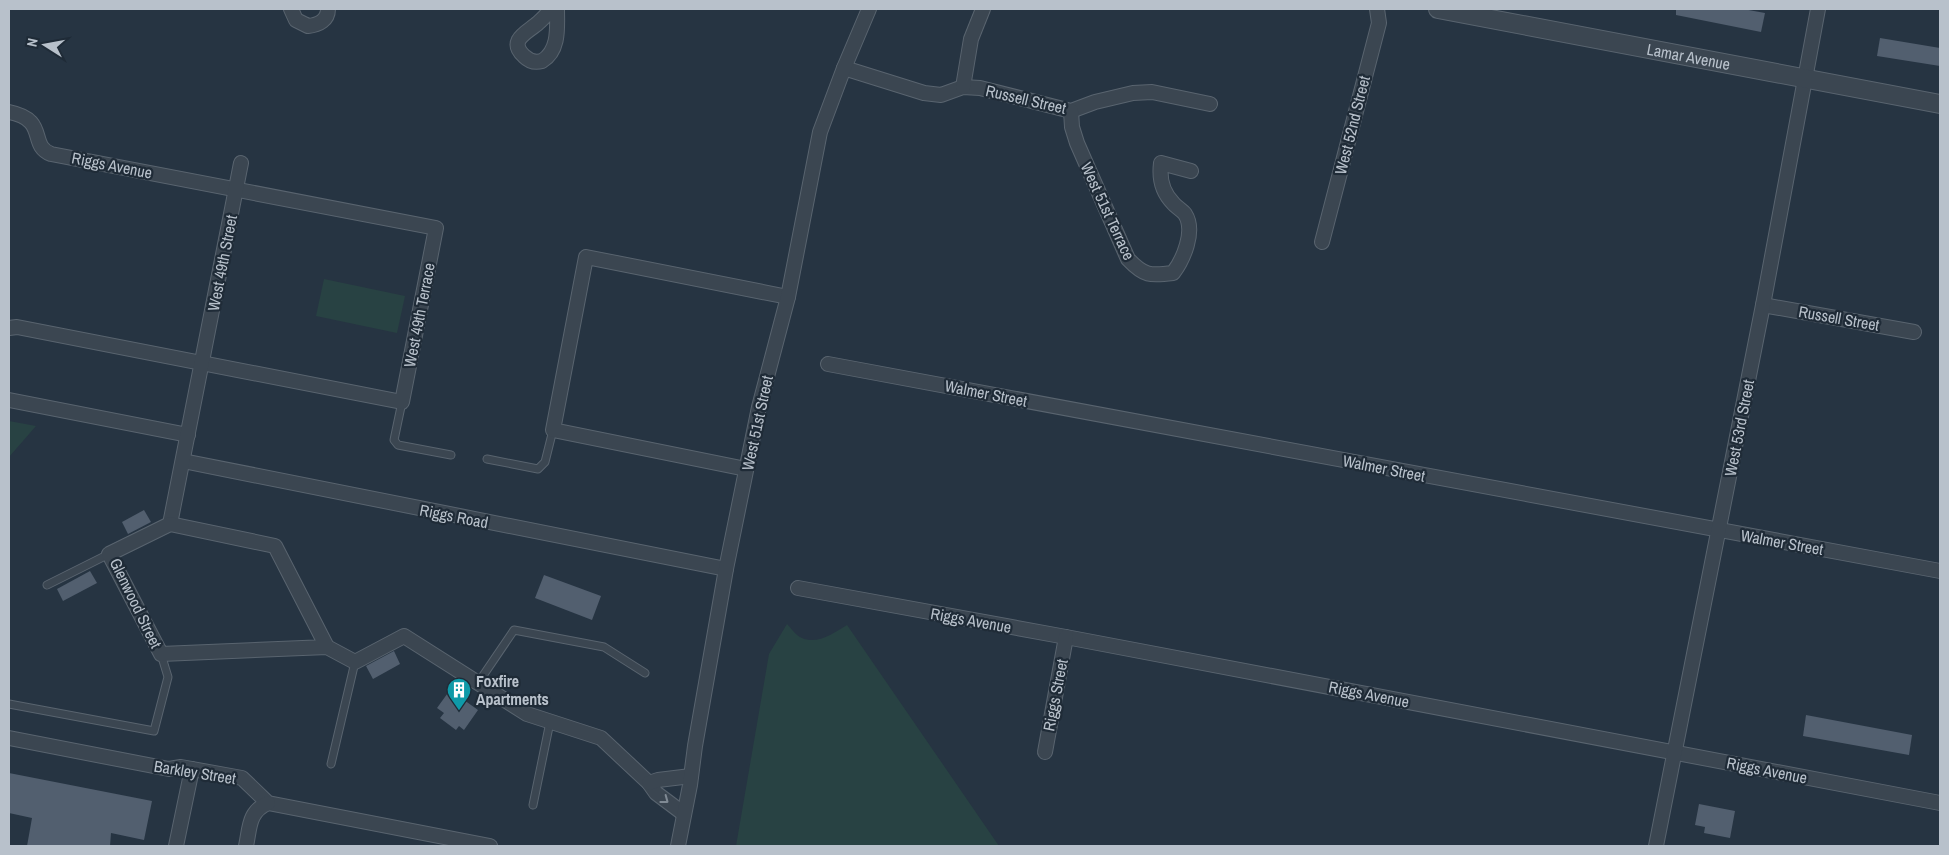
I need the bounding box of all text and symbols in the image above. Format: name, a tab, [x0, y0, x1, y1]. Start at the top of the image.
north arrow	[20, 20, 70, 70]
text: N	[23, 37, 42, 48]
street label: Lamar Avenue	[1645, 38, 1732, 75]
street label: West 52nd Street	[1329, 73, 1375, 177]
street label: Russell Street	[984, 79, 1069, 119]
street label: Riggs Avenue	[70, 146, 154, 184]
street label: West 51st Terrace	[1076, 159, 1140, 263]
street label: West 49th Street	[202, 213, 242, 313]
street label: West 49th Terrace	[398, 261, 440, 369]
street label: Russell Street	[1797, 300, 1881, 336]
street label: West 51st Street	[736, 373, 778, 473]
street label: Walmer Street	[943, 374, 1029, 412]
street label: West 53rd Street	[1719, 377, 1759, 478]
street label: Walmer Street	[1341, 449, 1427, 487]
street label: Riggs Road	[418, 499, 490, 533]
street label: Walmer Street	[1739, 524, 1825, 560]
street label: Glenwood Street	[105, 554, 167, 652]
street label: Riggs Avenue	[929, 602, 1013, 638]
street label: Riggs Street	[1037, 657, 1073, 733]
place label: Foxfire Apartments	[476, 670, 549, 710]
street label: Riggs Avenue	[1327, 675, 1411, 713]
building icon: Foxfire Apartments	[446, 677, 472, 711]
street label: Riggs Avenue	[1725, 751, 1809, 789]
street label: Barkley Street	[153, 755, 238, 789]
one-way arrow	[659, 794, 669, 803]

